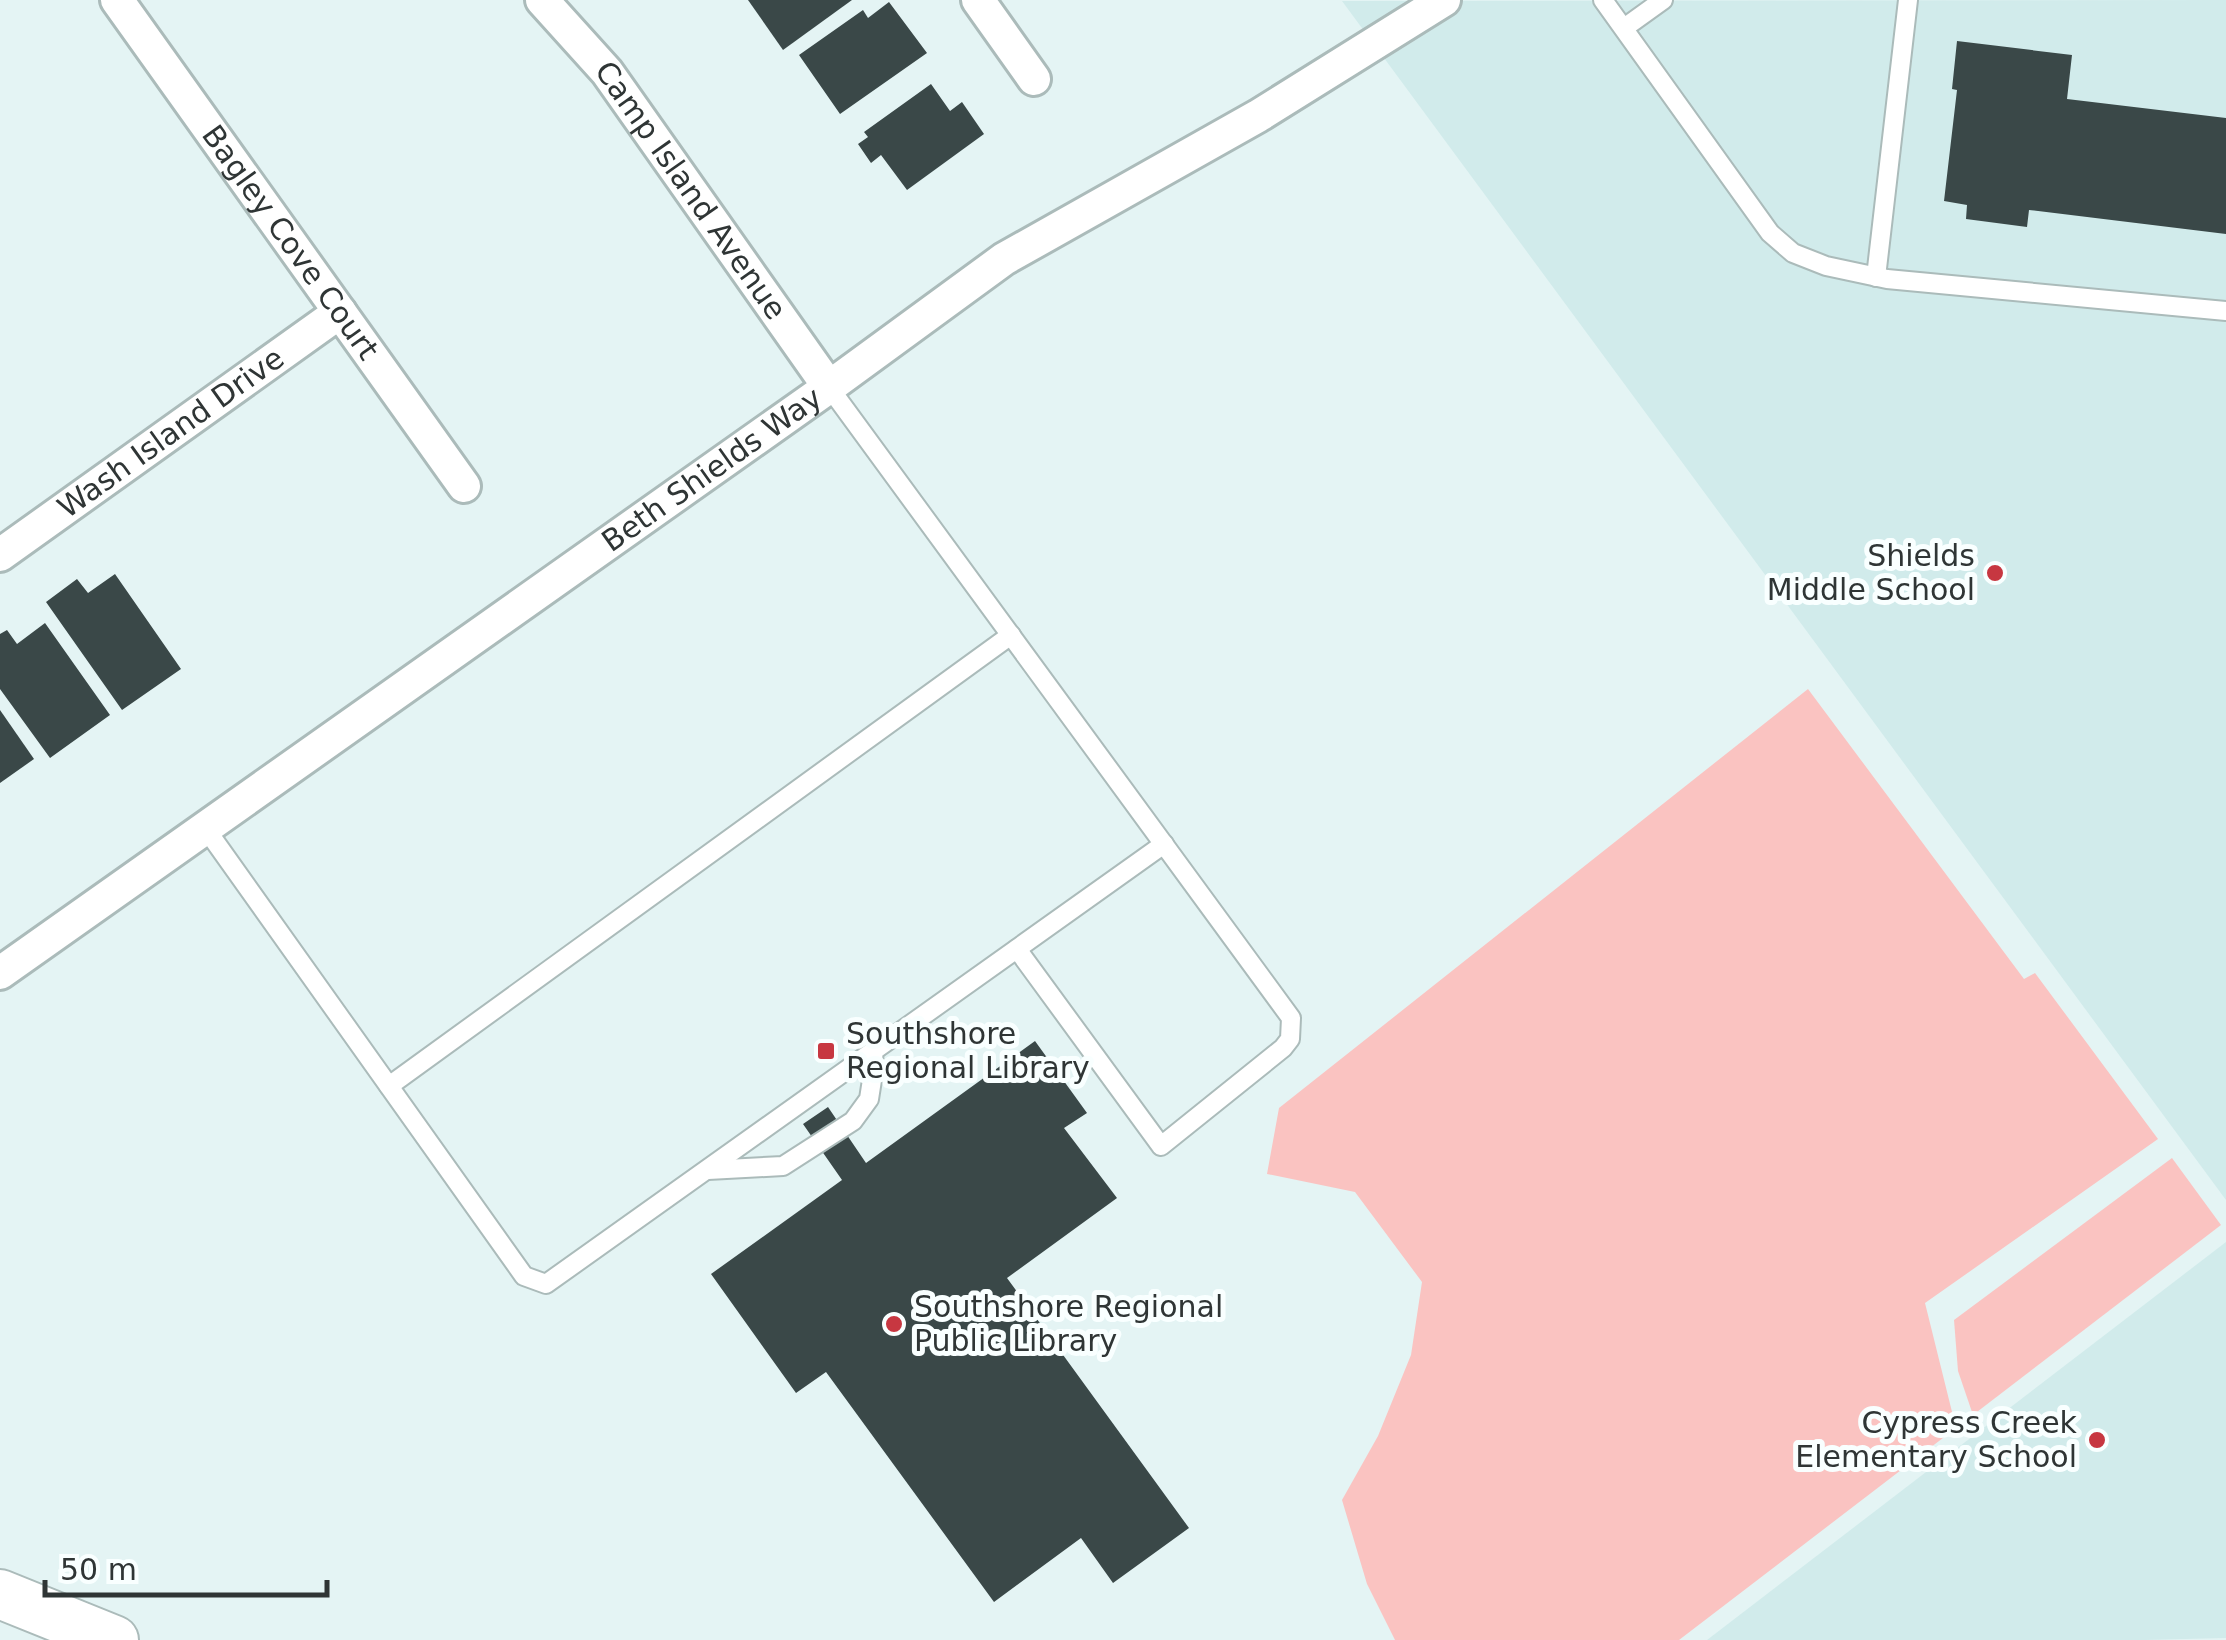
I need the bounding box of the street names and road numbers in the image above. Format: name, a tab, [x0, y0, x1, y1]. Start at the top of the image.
street label: Camp Island Avenue	[588, 54, 794, 326]
street label: Bagley Cove Court	[195, 118, 386, 366]
street label: Wash Island Drive	[51, 340, 290, 525]
street label: Beth Shields Way	[595, 380, 828, 559]

